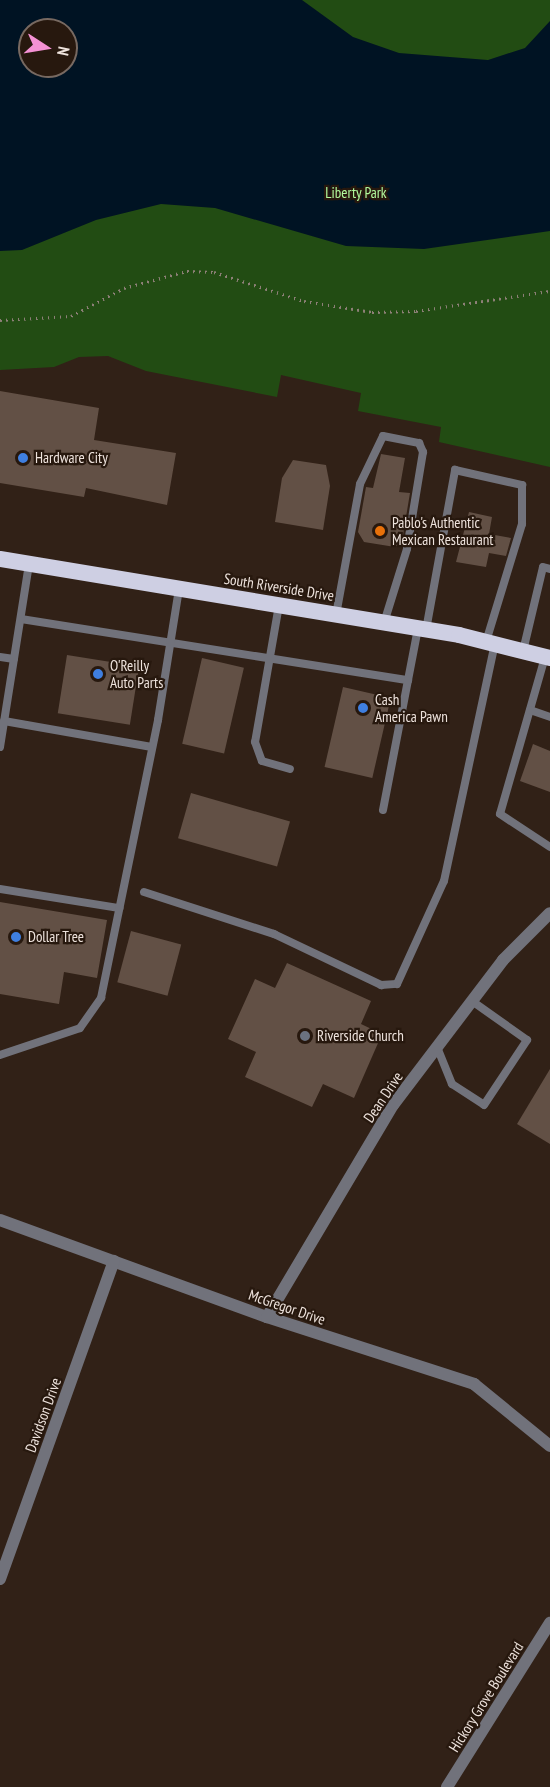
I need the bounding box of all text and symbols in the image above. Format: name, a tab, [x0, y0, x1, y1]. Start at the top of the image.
north arrow	[18, 18, 78, 78]
text: N	[53, 45, 74, 58]
park label: Liberty Park	[325, 184, 387, 202]
place label: Hardware City	[35, 449, 108, 467]
marker: Hardware City	[16, 451, 30, 465]
place label: Pablo's Authentic Mexican Restaurant	[392, 513, 493, 548]
marker: Pablo's Authentic Mexican Restaurant	[373, 524, 387, 538]
street label: South Riverside Drive	[223, 569, 335, 605]
place label: O'Reilly Auto Parts	[110, 656, 163, 691]
marker: O'Reilly Auto Parts	[91, 667, 105, 681]
place label: Cash America Pawn	[375, 690, 448, 725]
marker: Cash America Pawn	[356, 701, 370, 715]
place label: Dollar Tree	[28, 928, 84, 946]
marker: Dollar Tree	[9, 930, 23, 944]
place label: Riverside Church	[317, 1027, 404, 1045]
marker: Riverside Church	[298, 1029, 312, 1043]
street label: Dean Drive	[360, 1068, 406, 1126]
street label: McGregor Drive	[246, 1285, 328, 1329]
street label: Davidson Drive	[21, 1375, 65, 1455]
street label: Hickory Grove Boulevard	[445, 1639, 527, 1755]

